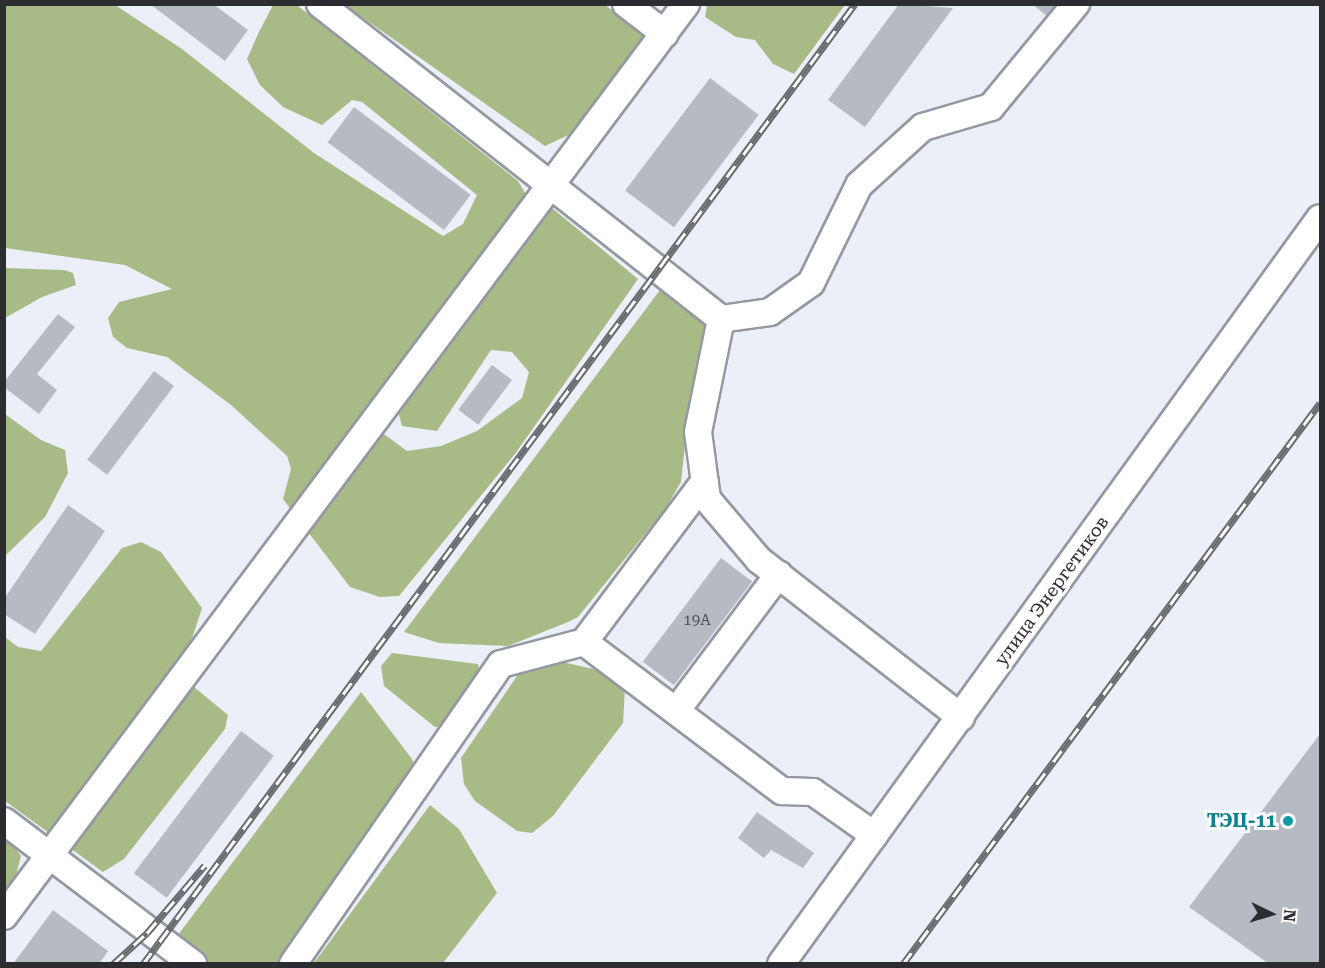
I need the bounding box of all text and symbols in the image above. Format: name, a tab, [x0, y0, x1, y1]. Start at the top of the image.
street label: улица Энергетиков	[990, 512, 1114, 670]
house number: 19А	[683, 612, 711, 630]
place label: ТЭЦ-11	[1207, 810, 1276, 832]
marker: ТЭЦ-11	[1281, 814, 1295, 828]
north arrow	[1241, 884, 1301, 944]
text: N	[1279, 909, 1299, 923]

